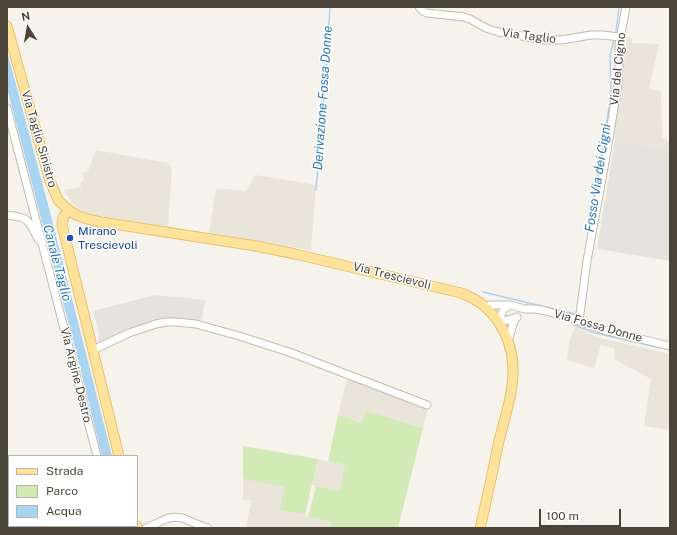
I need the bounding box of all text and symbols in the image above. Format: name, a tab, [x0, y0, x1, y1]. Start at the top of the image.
north arrow	[8, 8, 48, 48]
text: N	[20, 10, 31, 23]
water label: Derivazione Fossa Donne	[310, 25, 336, 171]
street label: Via Taglio	[501, 26, 557, 46]
street label: Via del Cigno	[607, 32, 629, 106]
street label: Via Taglio Sinistro	[18, 89, 60, 189]
water label: Fosso Via dei Cigni	[582, 123, 614, 233]
water label: Canale Taglio	[39, 223, 75, 303]
place label: Mirano Trescievoli	[78, 224, 138, 252]
marker: Mirano Trescievoli	[65, 233, 75, 243]
street label: Via Trescievoli	[351, 259, 433, 293]
street label: Via Fossa Donne	[552, 306, 644, 346]
street label: Via Argine Destro	[57, 326, 95, 424]
legend	[8, 455, 138, 527]
text: Strada	[46, 464, 83, 478]
text: Parco	[46, 484, 78, 498]
scale bar	[541, 501, 623, 527]
text: Acqua	[46, 504, 82, 518]
text: 100 m	[546, 509, 579, 523]

